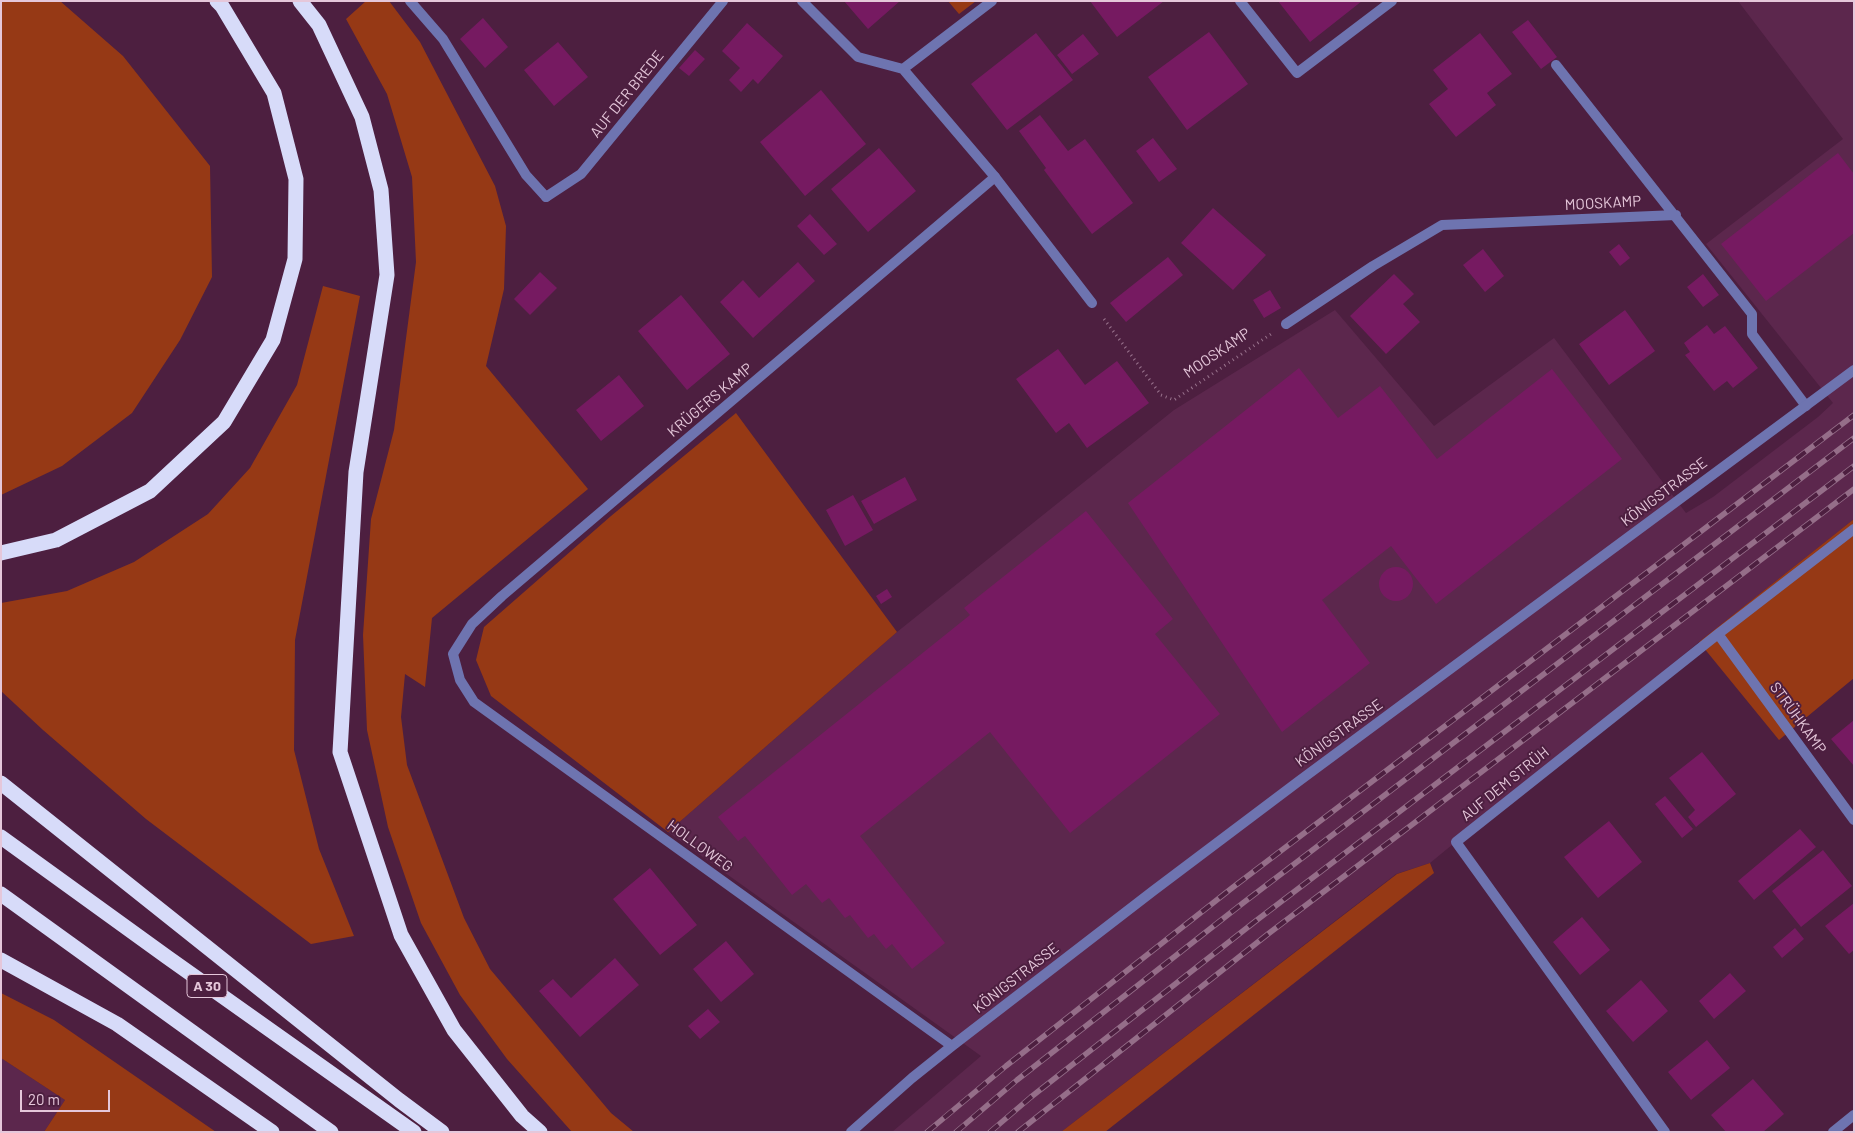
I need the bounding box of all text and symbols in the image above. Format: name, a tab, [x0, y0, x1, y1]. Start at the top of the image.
street label: AUF DER BREDE	[586, 47, 668, 141]
street label: MOOSKAMP	[1564, 192, 1642, 214]
street label: MOOSKAMP	[1180, 324, 1254, 382]
street label: KRÜGERS KAMP	[664, 359, 756, 441]
street label: KÖNIGSTRASSE	[1617, 454, 1711, 530]
street label: STRÜHKAMP	[1766, 679, 1830, 757]
street label: KÖNIGSTRASSE	[1292, 695, 1386, 771]
street label: AUF DEM STRÜH	[1457, 743, 1553, 825]
street label: HOLLOWEG	[664, 816, 736, 876]
street label: KÖNIGSTRASSE	[970, 939, 1062, 1017]
road number: A 30	[187, 974, 227, 998]
scale bar	[22, 1080, 112, 1112]
text: 20 m	[28, 1090, 60, 1108]

